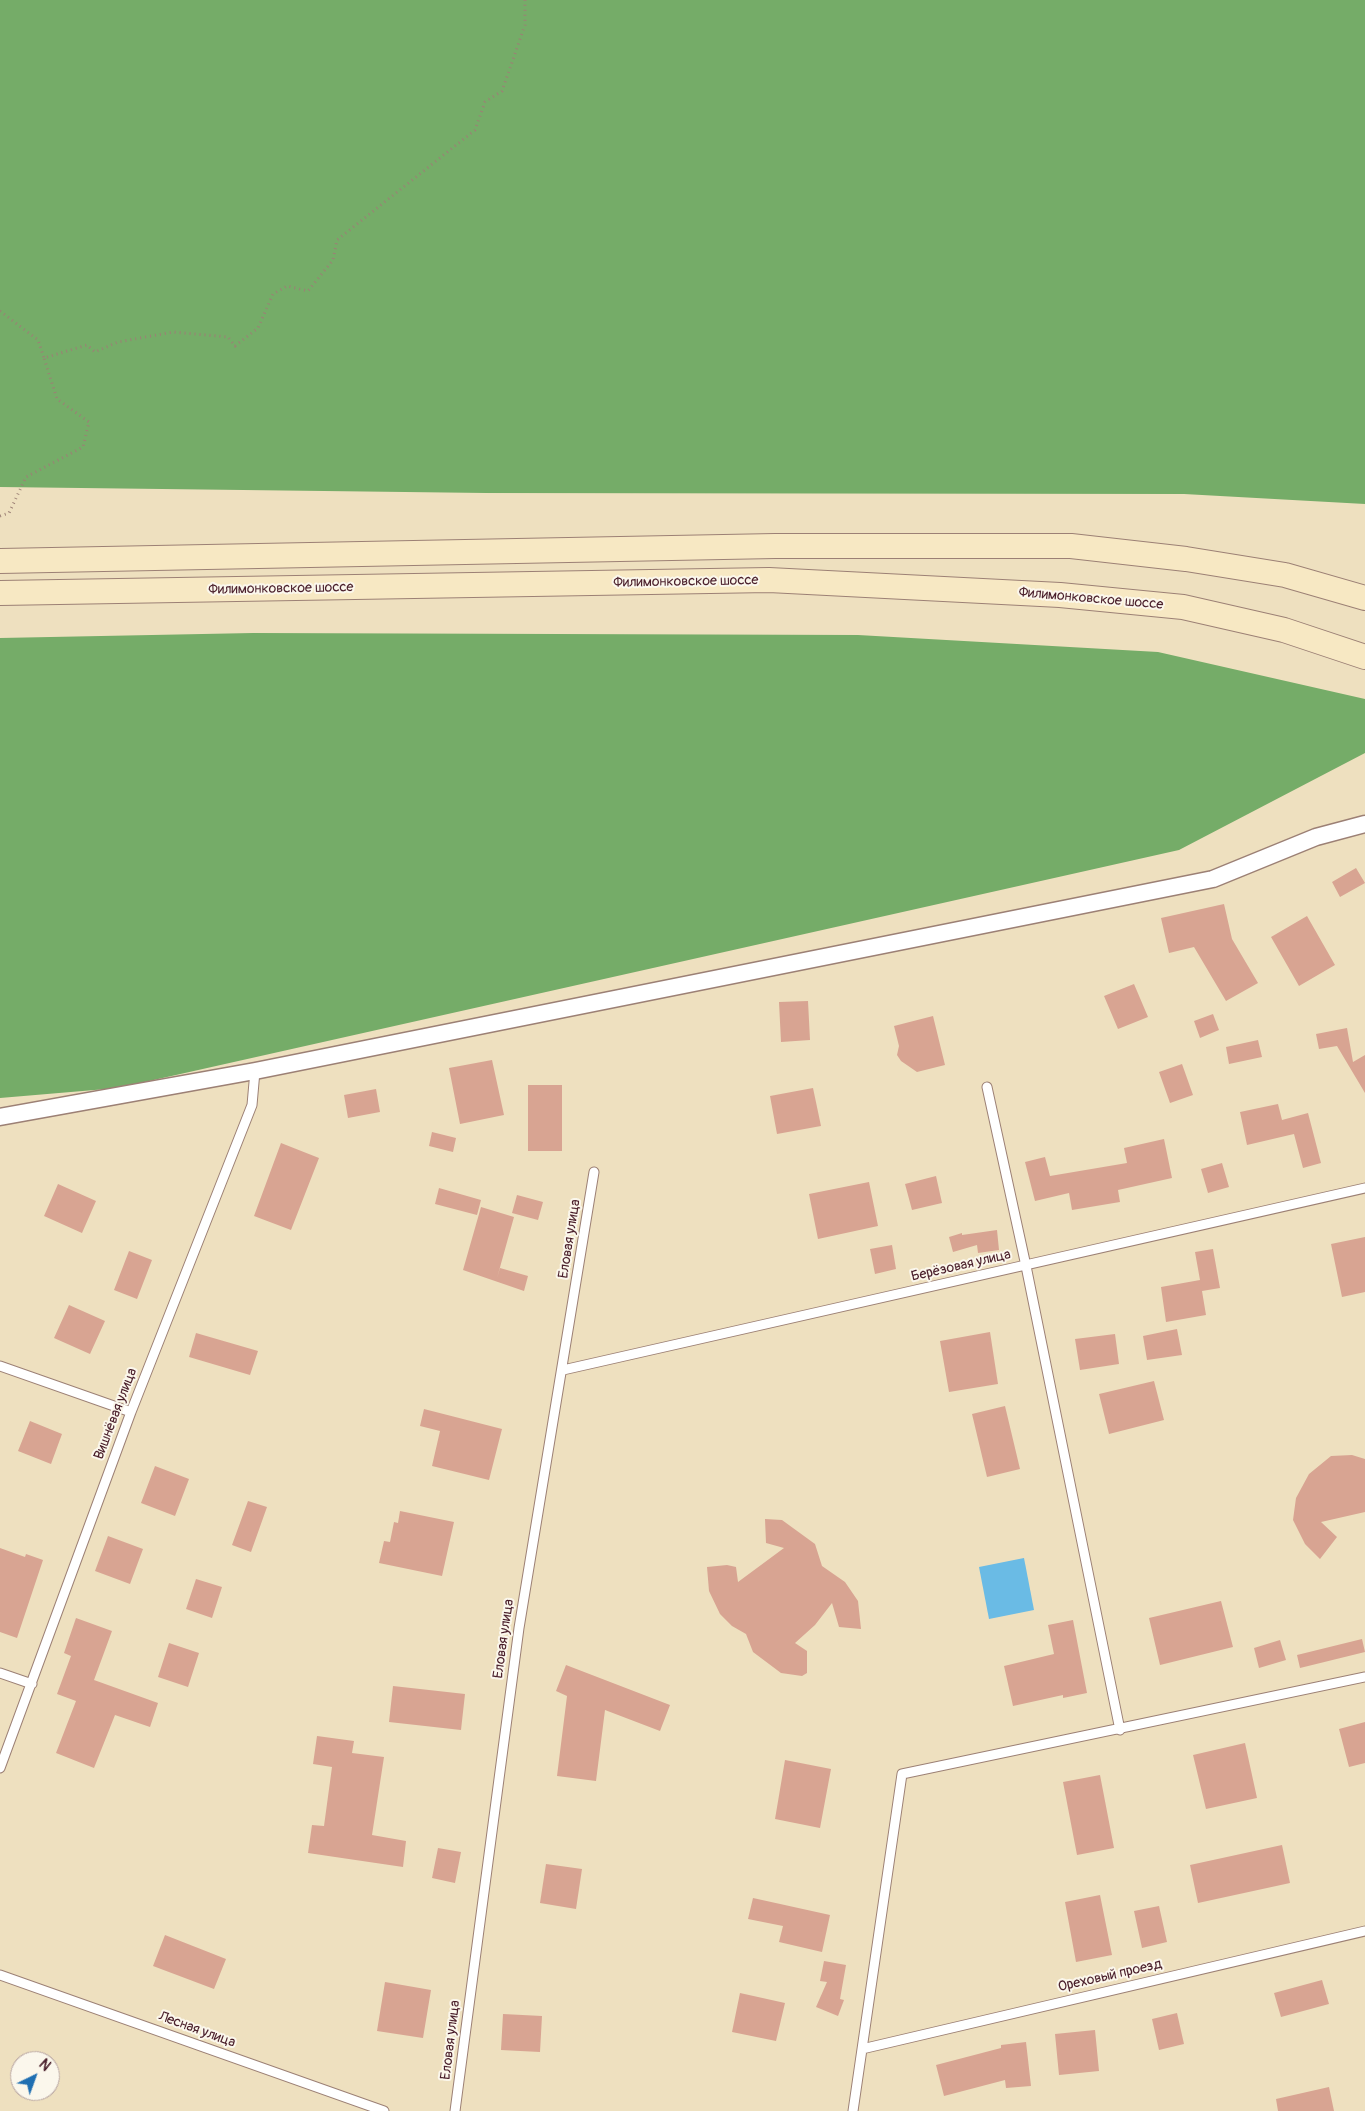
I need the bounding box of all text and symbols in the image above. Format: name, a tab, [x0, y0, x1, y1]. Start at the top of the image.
street label: Филимонковское шоссе	[613, 572, 759, 592]
street label: Филимонковское шоссе	[208, 579, 354, 599]
street label: Филимонковское шоссе	[1018, 584, 1164, 614]
street label: Еловая улица	[555, 1198, 585, 1280]
street label: Берёзовая улица	[910, 1246, 1012, 1286]
street label: Вишнёвая улица	[91, 1366, 141, 1462]
street label: Еловая улица	[490, 1598, 518, 1680]
street label: Ореховый проезд	[1057, 1956, 1163, 1996]
street label: Еловая улица	[438, 1999, 464, 2081]
street label: Лесная улица	[156, 2008, 238, 2052]
north arrow	[10, 2051, 60, 2101]
text: N	[35, 2056, 54, 2075]

